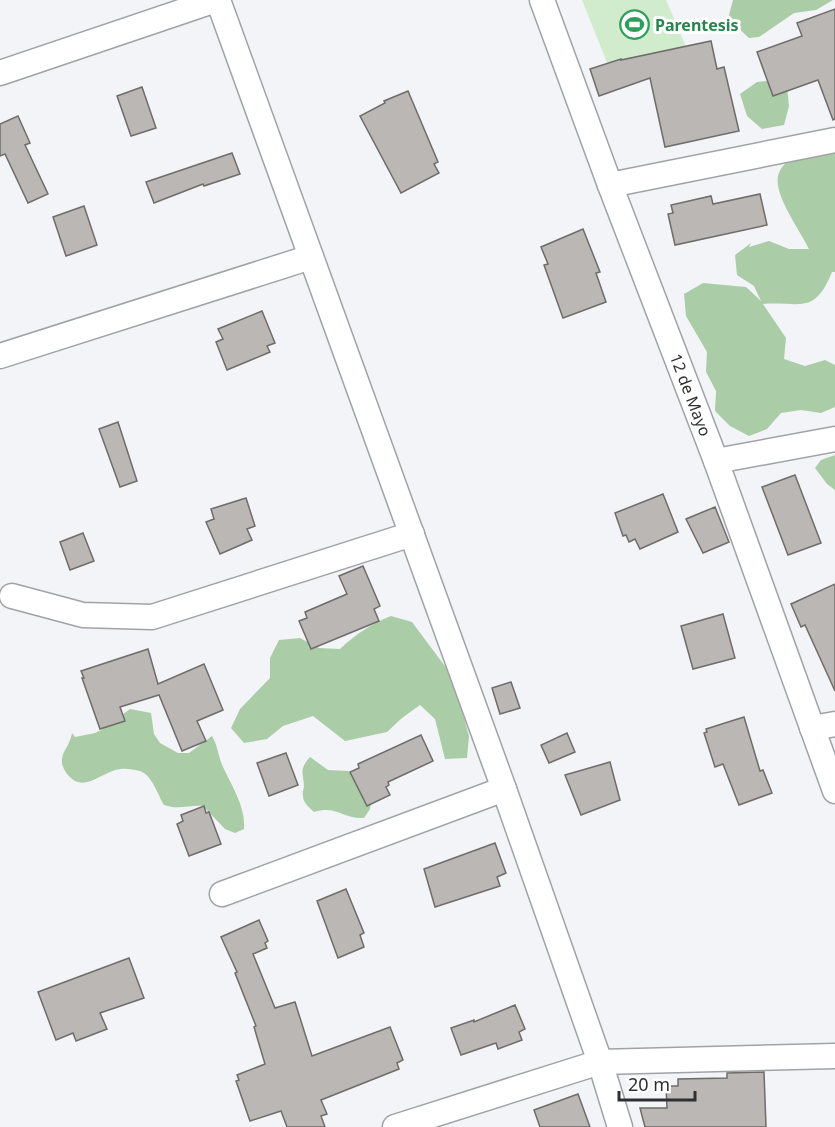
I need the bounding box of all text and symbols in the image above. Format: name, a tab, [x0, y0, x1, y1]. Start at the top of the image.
sports icon: Parentesis	[618, 9, 650, 41]
place label: Parentesis	[655, 14, 739, 36]
street label: 12 de Mayo	[665, 350, 716, 439]
scale bar	[619, 1064, 696, 1102]
text: 20 m	[628, 1072, 670, 1096]

